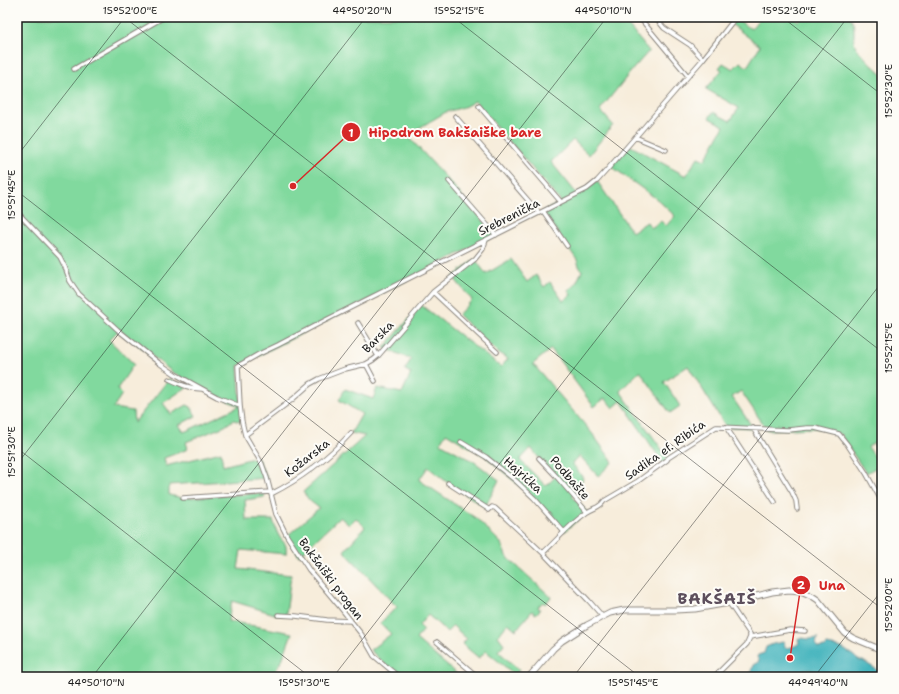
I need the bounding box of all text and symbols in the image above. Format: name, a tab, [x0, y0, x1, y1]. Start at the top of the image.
text: 15°52'00"E	[103, 4, 157, 17]
text: 44°50'20"N	[332, 4, 392, 17]
text: 15°52'15"E	[434, 4, 484, 17]
text: 44°50'10"N	[574, 4, 632, 17]
text: 15°52'30"E	[762, 4, 816, 17]
text: 15°52'30"E	[882, 64, 895, 118]
callout: Hipodrom Bakšaiške bare	[341, 120, 550, 145]
text: Hipodrom Bakšaiške bare	[369, 124, 542, 141]
text: 1	[348, 125, 354, 141]
text: 15°51'45"E	[5, 170, 18, 220]
street label: Srebrenička	[476, 194, 543, 239]
street label: Barska	[359, 317, 398, 357]
text: 15°52'15"E	[882, 323, 895, 373]
street label: Sadika ef. Ribića	[622, 416, 709, 484]
text: 15°51'30"E	[5, 426, 18, 478]
street label: Kožarska	[281, 435, 333, 481]
street label: Hajrićka	[500, 453, 546, 497]
street label: Podbašte	[546, 453, 594, 504]
street label: Bakšaiški progan	[295, 535, 367, 623]
callout: Una	[791, 573, 853, 598]
text: 2	[797, 577, 806, 593]
text: Una	[819, 577, 845, 594]
text: 15°52'00"E	[882, 578, 895, 632]
district label: BAKŠAIŠ	[677, 588, 757, 609]
text: 44°50'10"N	[67, 676, 125, 689]
text: 15°51'30"E	[278, 676, 330, 689]
text: 15°51'45"E	[608, 676, 658, 689]
text: 44°49'40"N	[788, 676, 848, 689]

